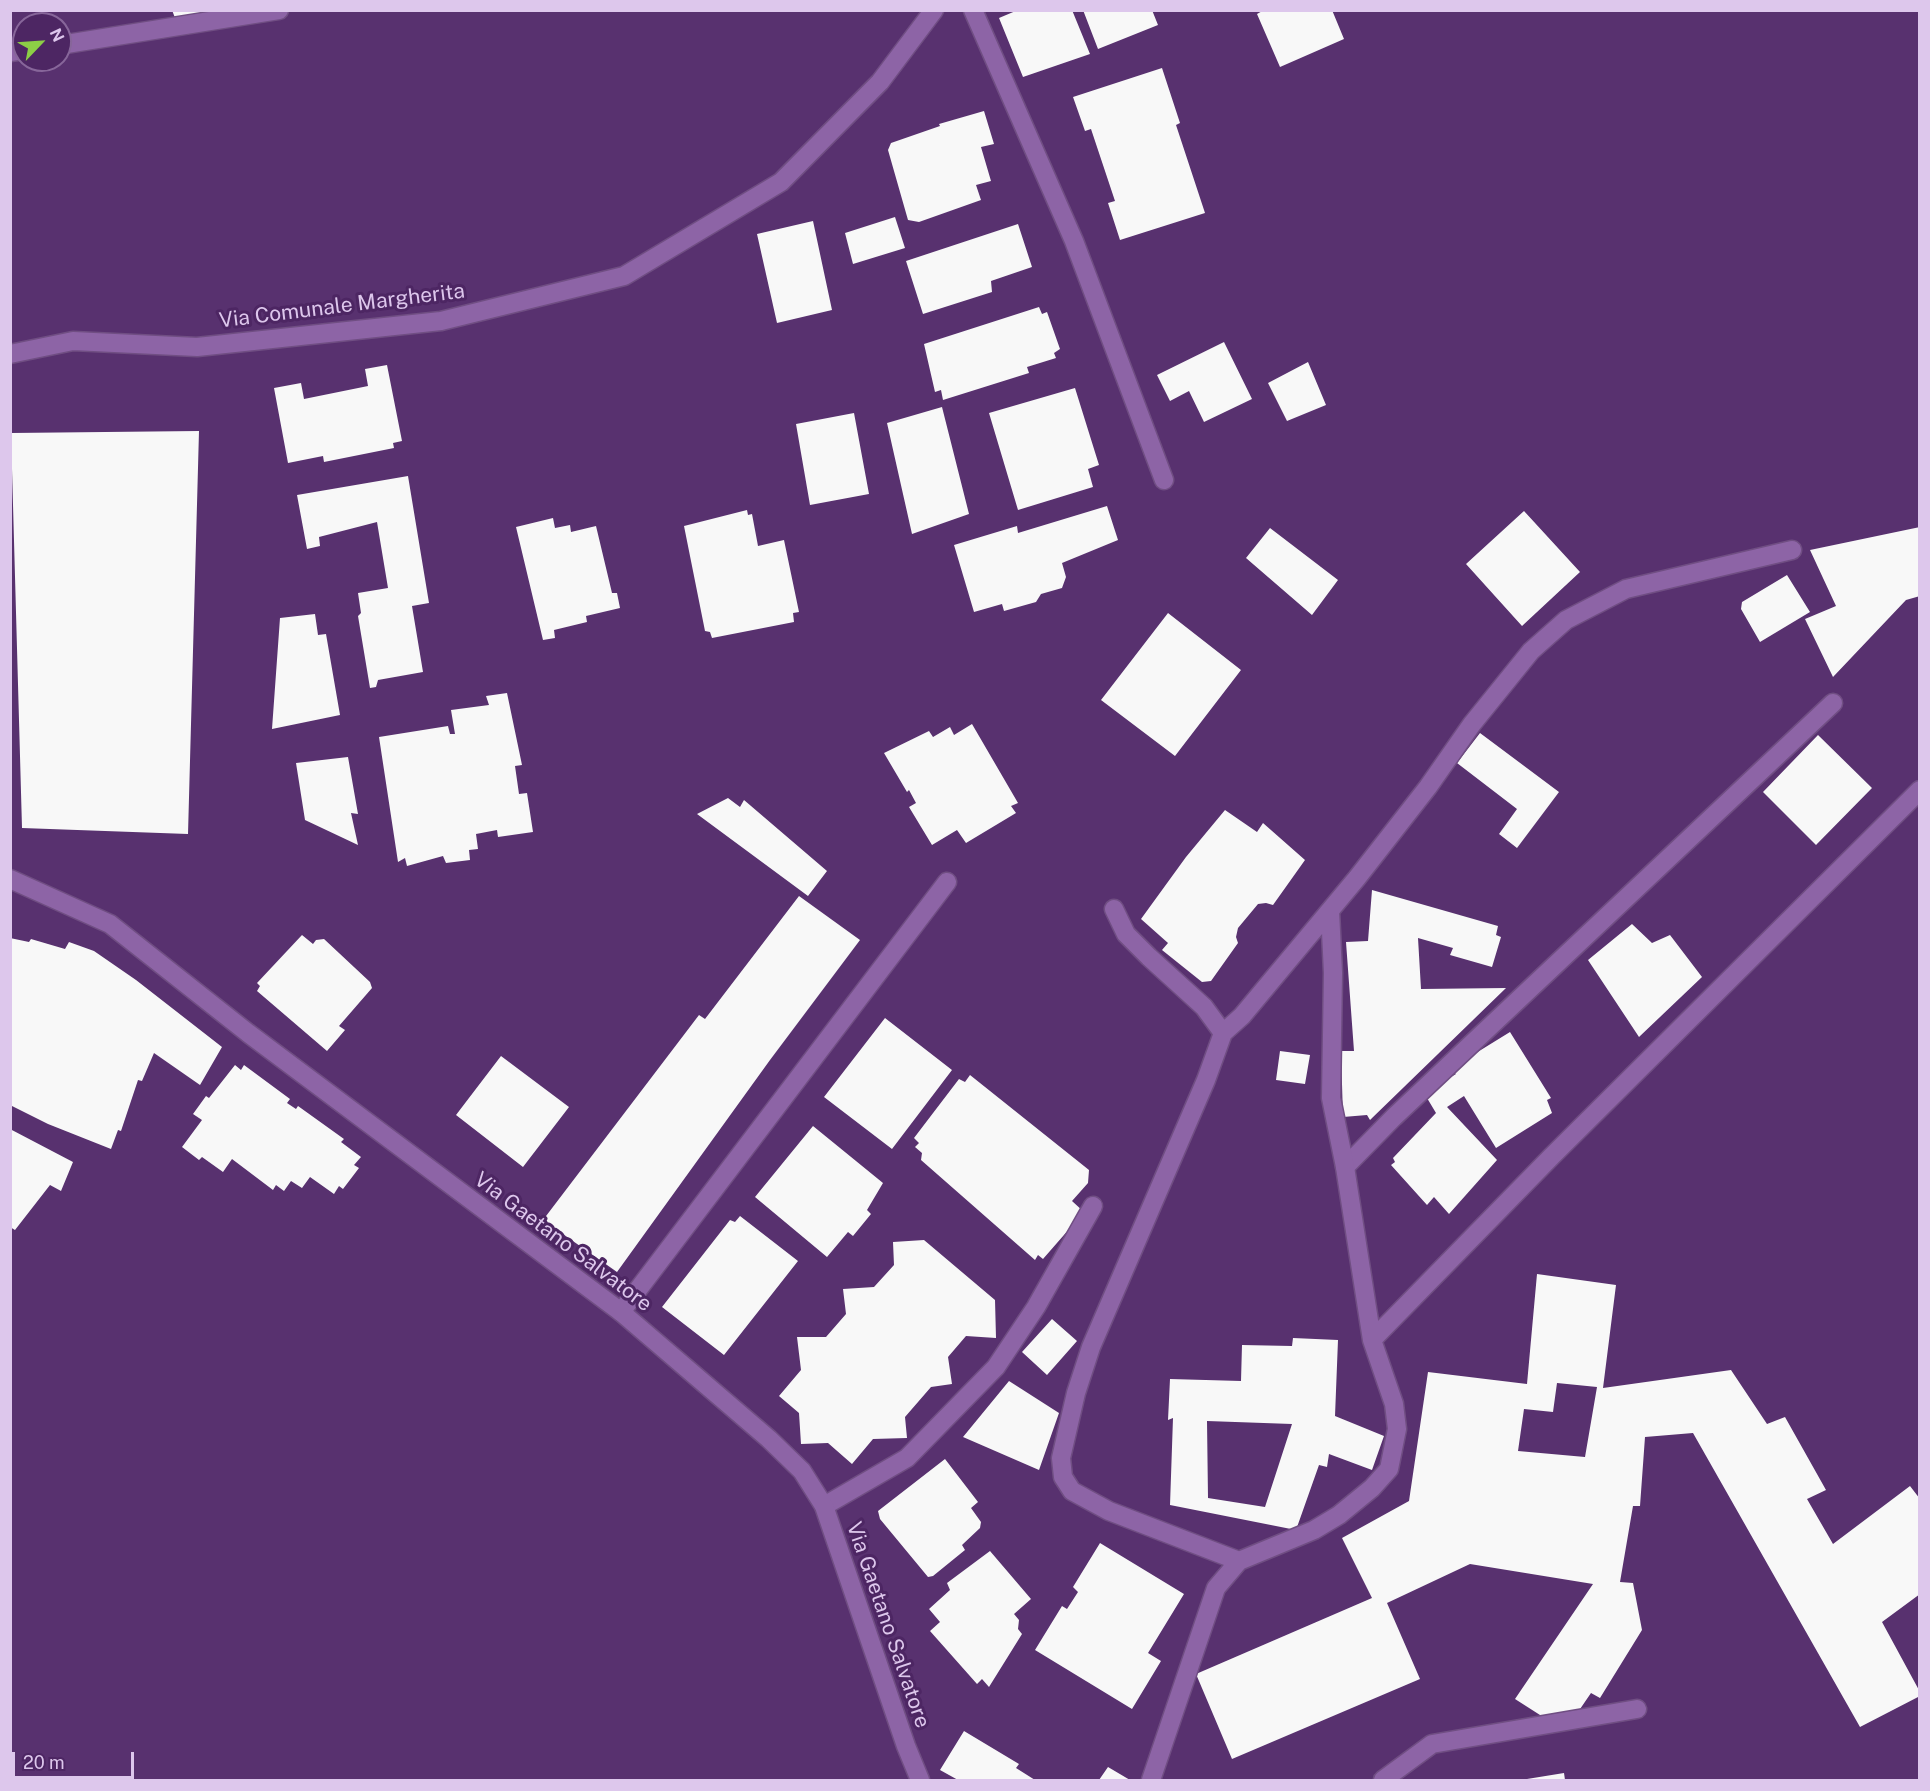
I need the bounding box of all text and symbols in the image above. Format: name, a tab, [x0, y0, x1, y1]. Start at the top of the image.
north arrow	[12, 12, 72, 72]
text: N	[46, 25, 68, 45]
street label: Via Comunale Margherita	[218, 278, 466, 334]
street label: Via Gaetano Salvatore	[469, 1167, 657, 1317]
street label: Via Gaetano Salvatore	[841, 1519, 935, 1731]
scale bar	[15, 1740, 136, 1778]
text: 20 m	[23, 1752, 65, 1773]

